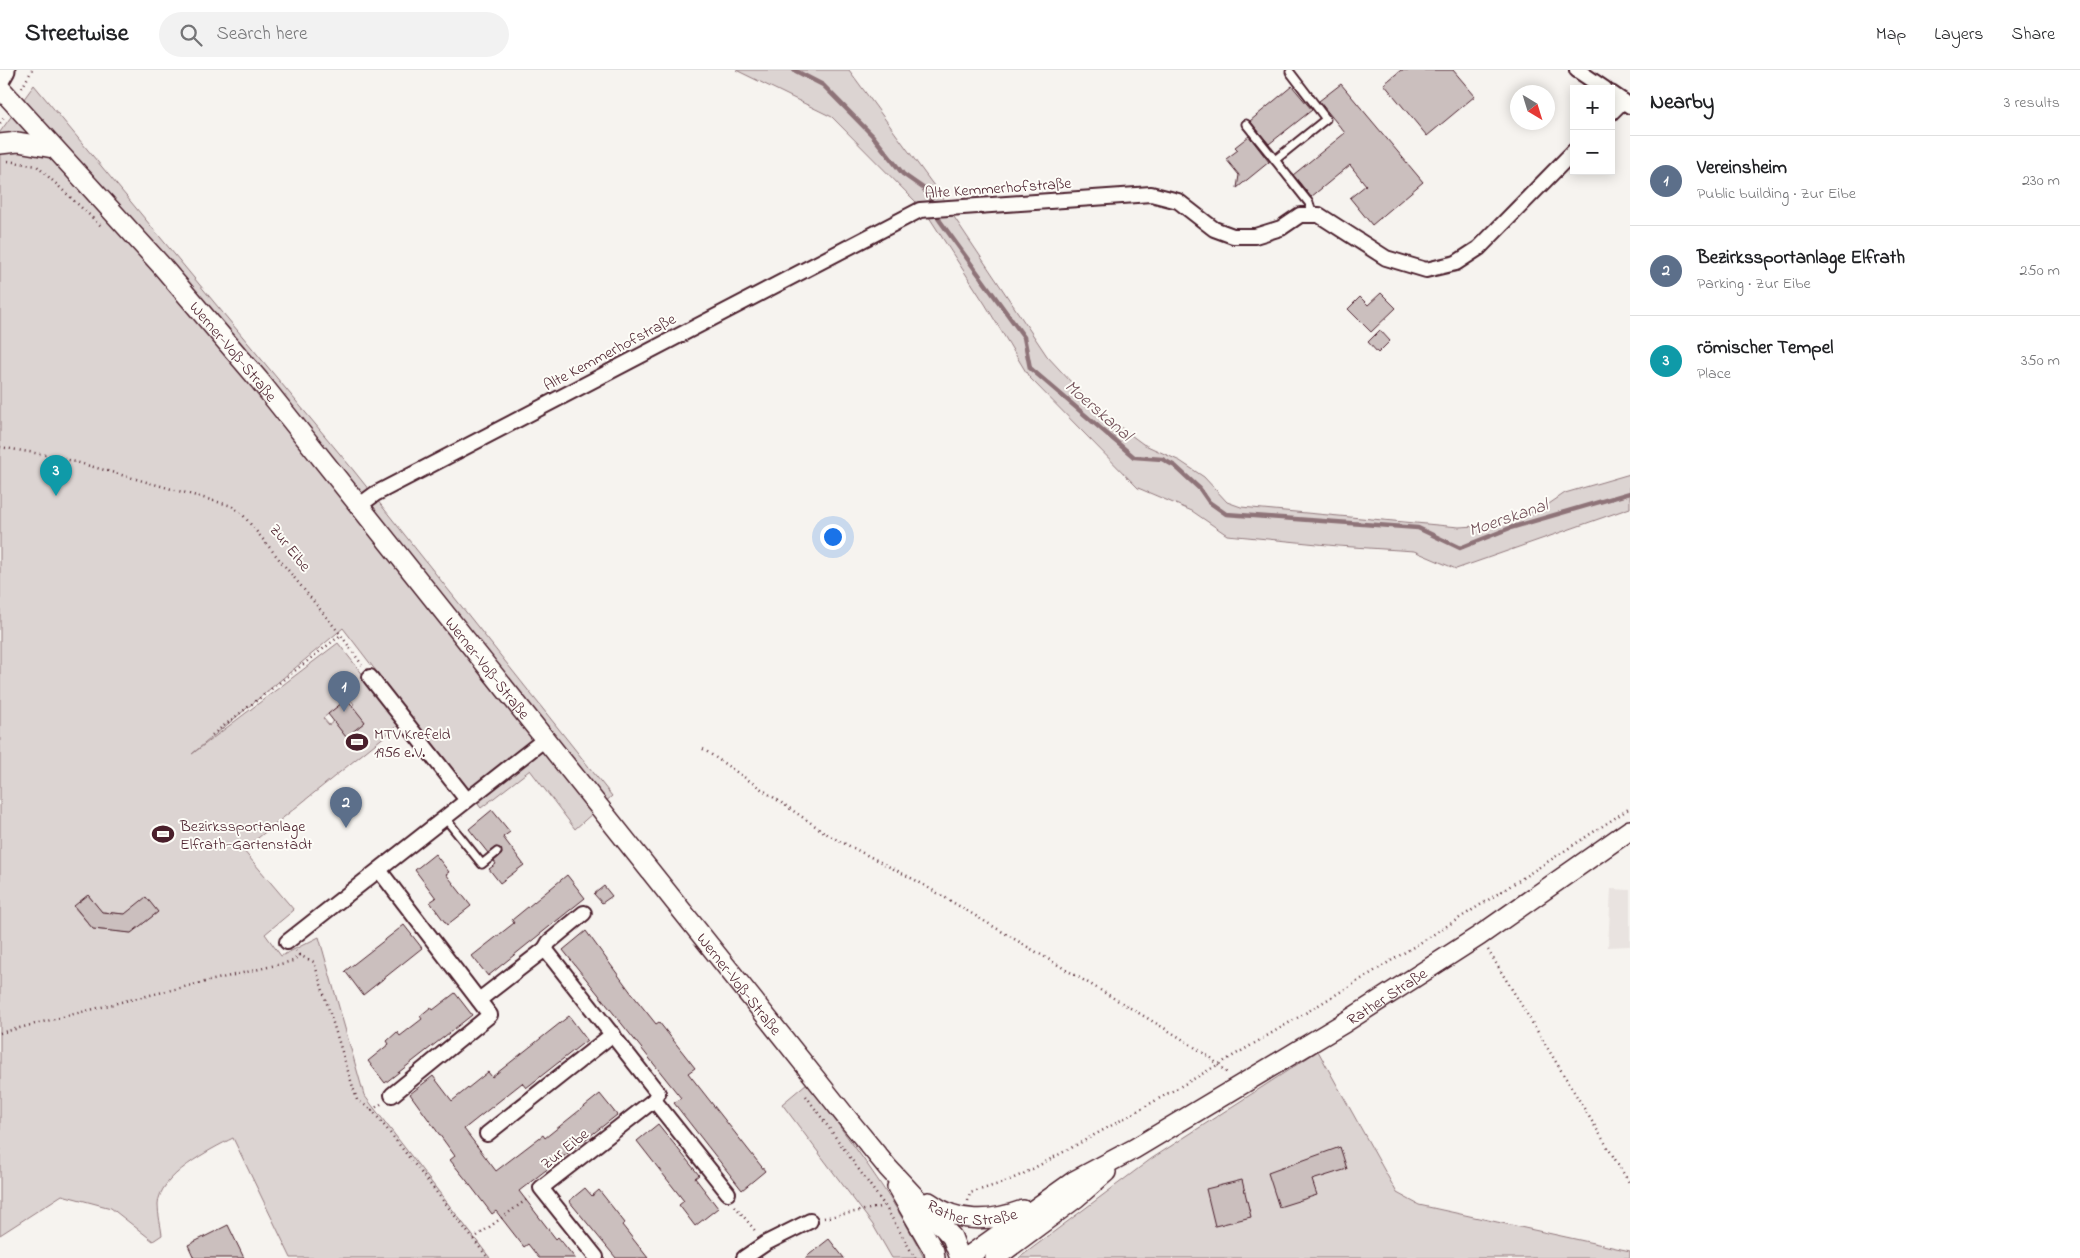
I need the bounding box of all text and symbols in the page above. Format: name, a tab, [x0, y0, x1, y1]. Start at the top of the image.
search box	[159, 12, 509, 57]
text: Streetwise	[25, 17, 129, 52]
icon: search	[177, 21, 205, 49]
text: Search here	[217, 21, 308, 48]
text: Map	[1876, 22, 1906, 48]
text: Layers	[1934, 22, 1984, 48]
text: Share	[2012, 22, 2055, 48]
north arrow	[1510, 85, 1555, 130]
map controls	[1570, 85, 1615, 175]
button: +	[1570, 85, 1615, 130]
text: Nearby	[1650, 88, 1714, 118]
text: 3 results	[2004, 91, 2060, 115]
button: −	[1570, 130, 1615, 175]
text: Vereinsheim	[1697, 155, 1787, 182]
text: 1	[1663, 169, 1669, 193]
text: 230 m	[2022, 169, 2060, 193]
street label: Alte Kemmerhofstraße	[924, 172, 1073, 206]
text: Public building · Zur Eibe	[1697, 182, 1856, 206]
text: Bezirkssportanlage Elfrath	[1697, 245, 1905, 272]
text: 2	[1662, 259, 1670, 283]
text: 250 m	[2020, 259, 2060, 283]
text: Parking · Zur Eibe	[1697, 272, 1811, 296]
street label: Werner-Voß-Straße	[183, 297, 282, 408]
street label: Alte Kemmerhofstraße	[539, 307, 681, 398]
text: römischer Tempel	[1697, 335, 1833, 362]
text: 3	[1663, 349, 1669, 373]
text: 350 m	[2021, 349, 2060, 373]
text: Place	[1697, 362, 1731, 386]
water label: Moerskanal	[1058, 375, 1139, 450]
pin: 3	[40, 455, 72, 496]
water label: Moerskanal	[1465, 493, 1554, 545]
street label: Zur Eibe	[263, 519, 317, 578]
your location	[820, 524, 846, 550]
street label: Werner-Voß-Straße	[438, 612, 535, 726]
pin: 1	[328, 671, 360, 712]
place label: MTV Krefeld 1956 e.V.	[374, 723, 451, 765]
sports icon: MTV Krefeld 1956 e.V.	[344, 729, 370, 755]
pin: 2	[330, 787, 362, 828]
place label: Bezirkssportanlage Elfrath-Gartenstadt	[179, 815, 313, 857]
sports icon: Bezirkssportanlage Elfrath-Gartenstadt	[150, 821, 176, 847]
street label: Werner-Voß-Straße	[690, 928, 787, 1042]
street label: Rather Straße	[1343, 962, 1433, 1032]
street label: Zur Eibe	[536, 1123, 595, 1176]
street label: Rather Straße	[921, 1194, 1021, 1233]

